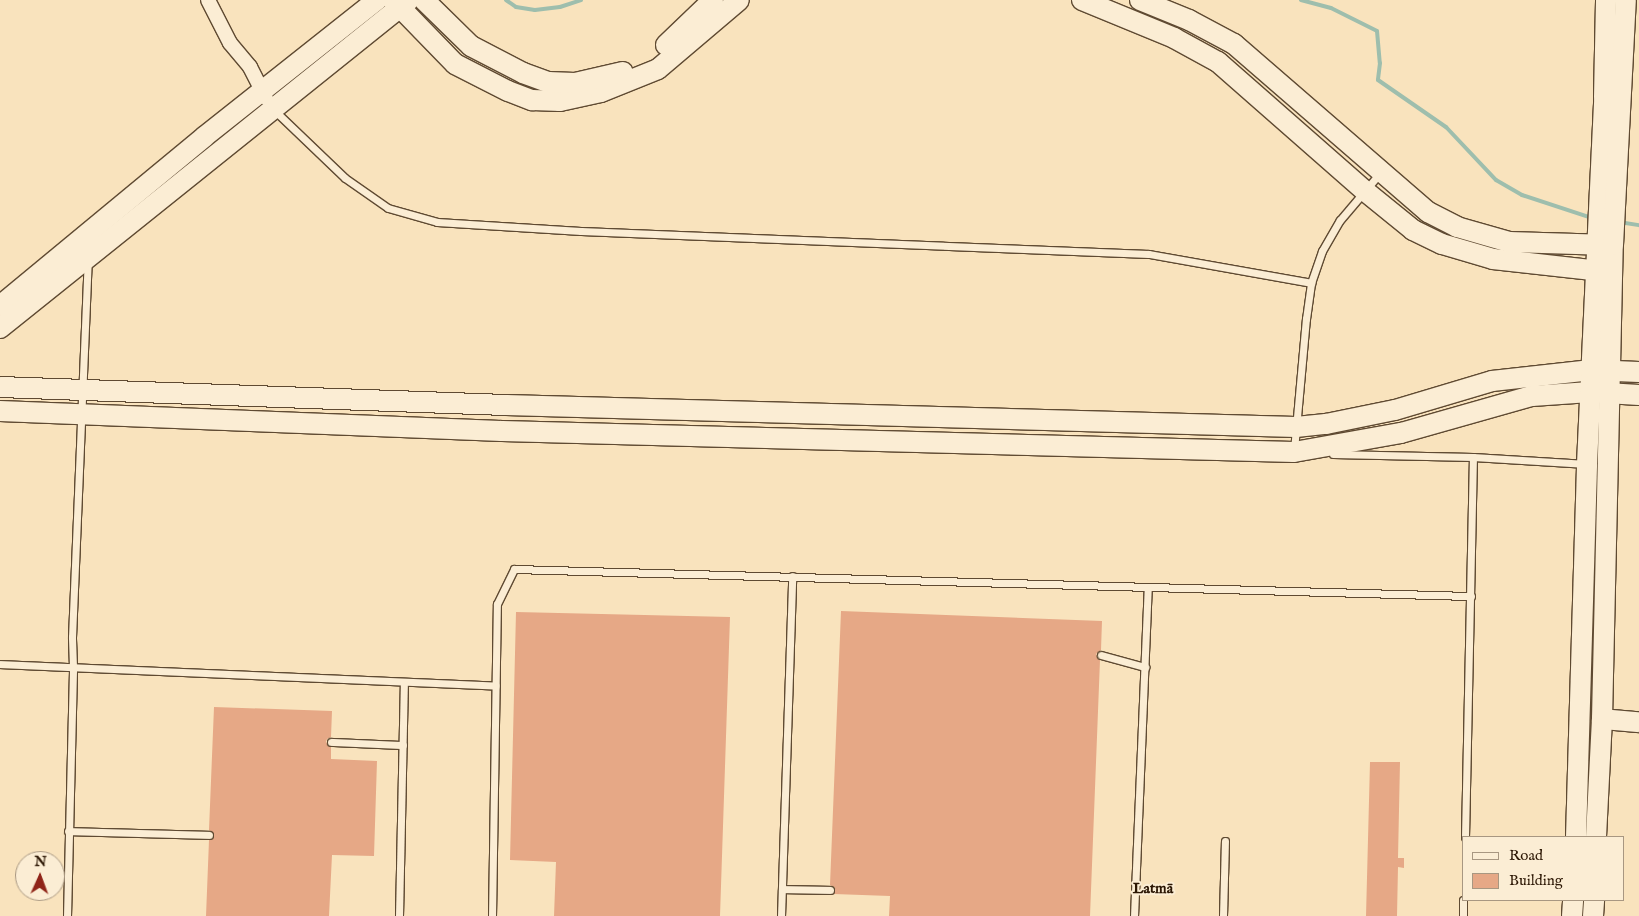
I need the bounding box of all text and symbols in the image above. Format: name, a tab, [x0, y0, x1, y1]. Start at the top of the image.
legend	[1462, 836, 1624, 901]
text: Road	[1509, 846, 1543, 865]
north arrow	[15, 851, 65, 901]
text: N	[34, 853, 47, 871]
text: Building	[1509, 871, 1563, 890]
district label: Latmā	[1133, 880, 1173, 898]

